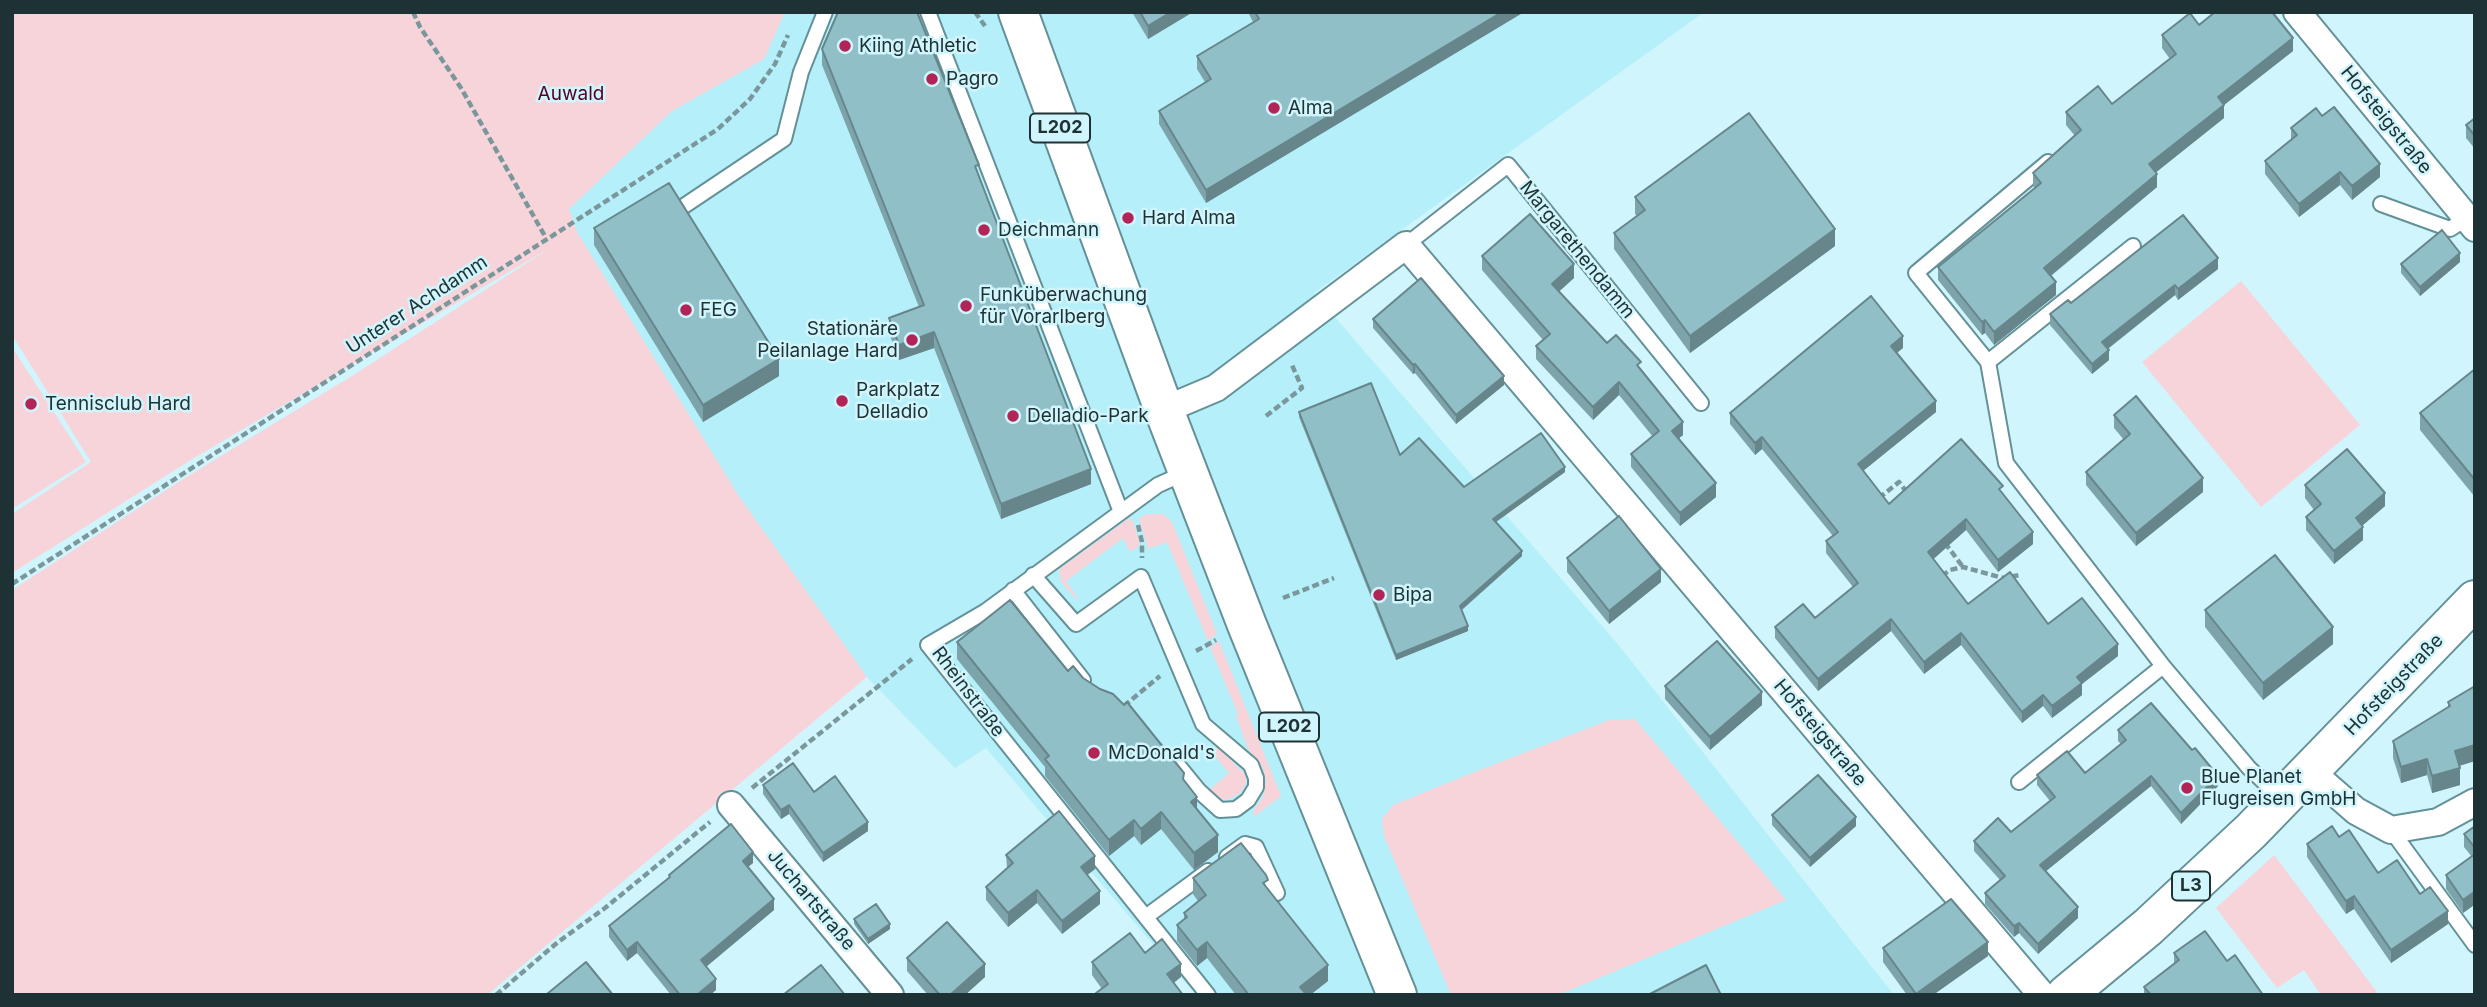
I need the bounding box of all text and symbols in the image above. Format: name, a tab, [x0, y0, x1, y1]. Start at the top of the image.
place label: Kiing Athletic	[859, 35, 977, 57]
marker: Kiing Athletic	[837, 38, 853, 54]
street label: Hofsteigstraße	[2335, 61, 2437, 179]
place label: Pagro	[946, 68, 999, 90]
marker: Pagro	[924, 71, 940, 87]
park label: Auwald	[538, 83, 604, 105]
place label: Alma	[1288, 97, 1333, 119]
marker: Alma	[1266, 100, 1282, 116]
road number: L202	[1030, 113, 1090, 142]
street label: Margarethendamm	[1515, 177, 1639, 323]
place label: Hard Alma	[1142, 207, 1236, 229]
marker: Hard Alma	[1120, 210, 1136, 226]
place label: Deichmann	[998, 219, 1099, 241]
marker: Deichmann	[976, 222, 992, 238]
street label: Unterer Achdamm	[342, 251, 492, 359]
place label: Funküberwachung für Vorarlberg	[980, 284, 1147, 328]
marker: Funküberwachung für Vorarlberg	[958, 298, 974, 314]
place label: FEG	[700, 299, 737, 321]
marker: FEG	[678, 302, 694, 318]
place label: Stationäre Peilanlage Hard	[757, 318, 898, 362]
marker: Stationäre Peilanlage Hard	[904, 332, 920, 348]
place label: Parkplatz Delladio	[856, 379, 940, 423]
place label: Tennisclub Hard	[45, 393, 191, 415]
marker: Parkplatz Delladio	[834, 393, 850, 409]
marker: Tennisclub Hard	[23, 396, 39, 412]
place label: Delladio-Park	[1027, 405, 1149, 427]
marker: Delladio-Park	[1005, 408, 1021, 424]
place label: Bipa	[1393, 584, 1433, 606]
marker: Bipa	[1371, 587, 1387, 603]
street label: Hofsteigstraße	[2340, 629, 2448, 741]
street label: Rheinstraße	[927, 642, 1009, 742]
street label: Hofsteigstraße	[1769, 675, 1871, 791]
road number: L202	[1259, 712, 1319, 742]
place label: McDonald's	[1108, 742, 1215, 764]
marker: McDonald's	[1086, 745, 1102, 761]
place label: Blue Planet Flugreisen GmbH	[2201, 766, 2356, 810]
marker: Blue Planet Flugreisen GmbH	[2179, 780, 2195, 796]
street label: Juchartstraße	[762, 845, 860, 955]
road number: L3	[2172, 872, 2210, 900]

